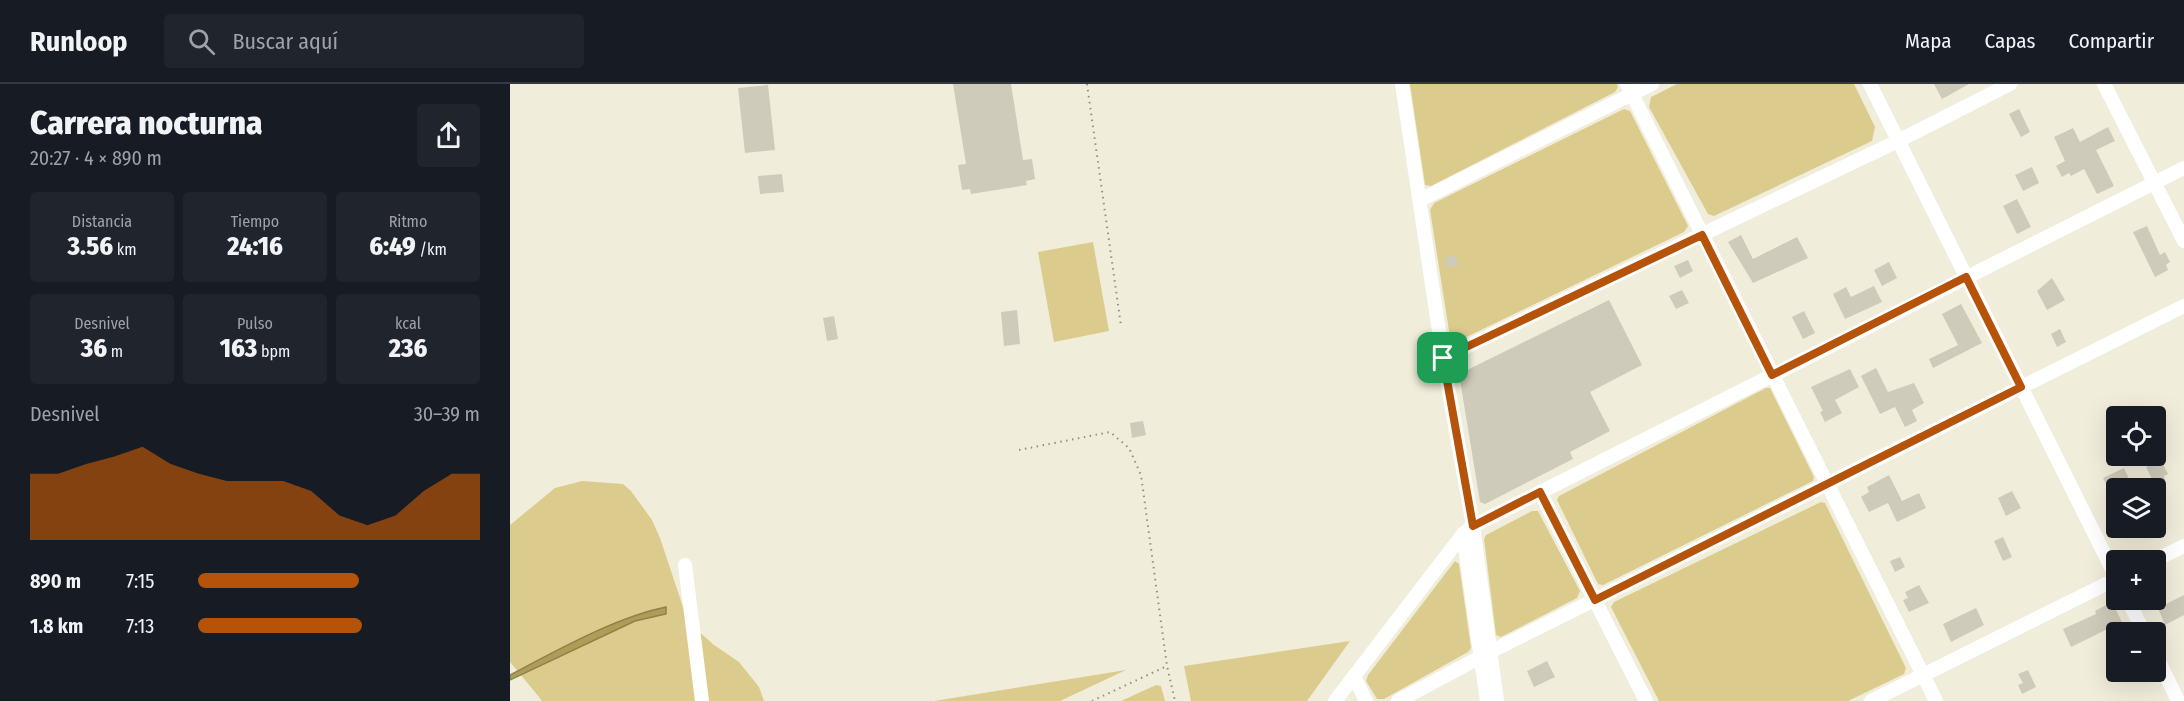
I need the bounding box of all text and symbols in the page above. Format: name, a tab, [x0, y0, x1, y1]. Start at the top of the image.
search box	[164, 14, 584, 68]
text: Runloop	[30, 25, 128, 58]
icon: search	[185, 25, 218, 58]
text: Buscar aquí	[233, 28, 338, 55]
text: Mapa	[1905, 28, 1952, 54]
text: Capas	[1985, 28, 2035, 54]
text: Compartir	[2068, 28, 2154, 54]
text: Carrera nocturna	[30, 103, 263, 143]
button: share	[417, 104, 480, 167]
text: 20:27 · 4 × 890 m	[30, 146, 162, 170]
text: Distancia	[72, 212, 132, 231]
text: Tiempo	[231, 212, 279, 231]
text: Ritmo	[389, 212, 427, 231]
text: 3.56	[67, 231, 113, 262]
text: 24:16	[227, 231, 283, 262]
text: 6:49	[369, 231, 416, 262]
text: km	[113, 240, 137, 259]
text: /km	[416, 240, 447, 259]
text: Desnivel	[74, 314, 130, 333]
text: Pulso	[237, 314, 273, 333]
text: kcal	[395, 314, 421, 333]
pin	[1417, 332, 1468, 383]
text: 36	[81, 333, 107, 364]
text: 163	[220, 333, 257, 364]
text: 236	[389, 333, 427, 364]
icon: arrive	[1426, 341, 1459, 374]
text: m	[107, 342, 123, 361]
text: bpm	[257, 342, 290, 361]
text: Desnivel	[30, 402, 100, 426]
text: 30–39 m	[414, 402, 480, 426]
map controls	[2106, 406, 2166, 682]
button: locate	[2106, 406, 2166, 466]
button: layers	[2106, 478, 2166, 538]
button: +	[2106, 550, 2166, 610]
text: 890 m	[30, 569, 81, 593]
text: 7:15	[126, 569, 155, 593]
text: 1.8 km	[30, 614, 83, 638]
text: 7:13	[126, 614, 154, 638]
button: −	[2106, 622, 2166, 682]

